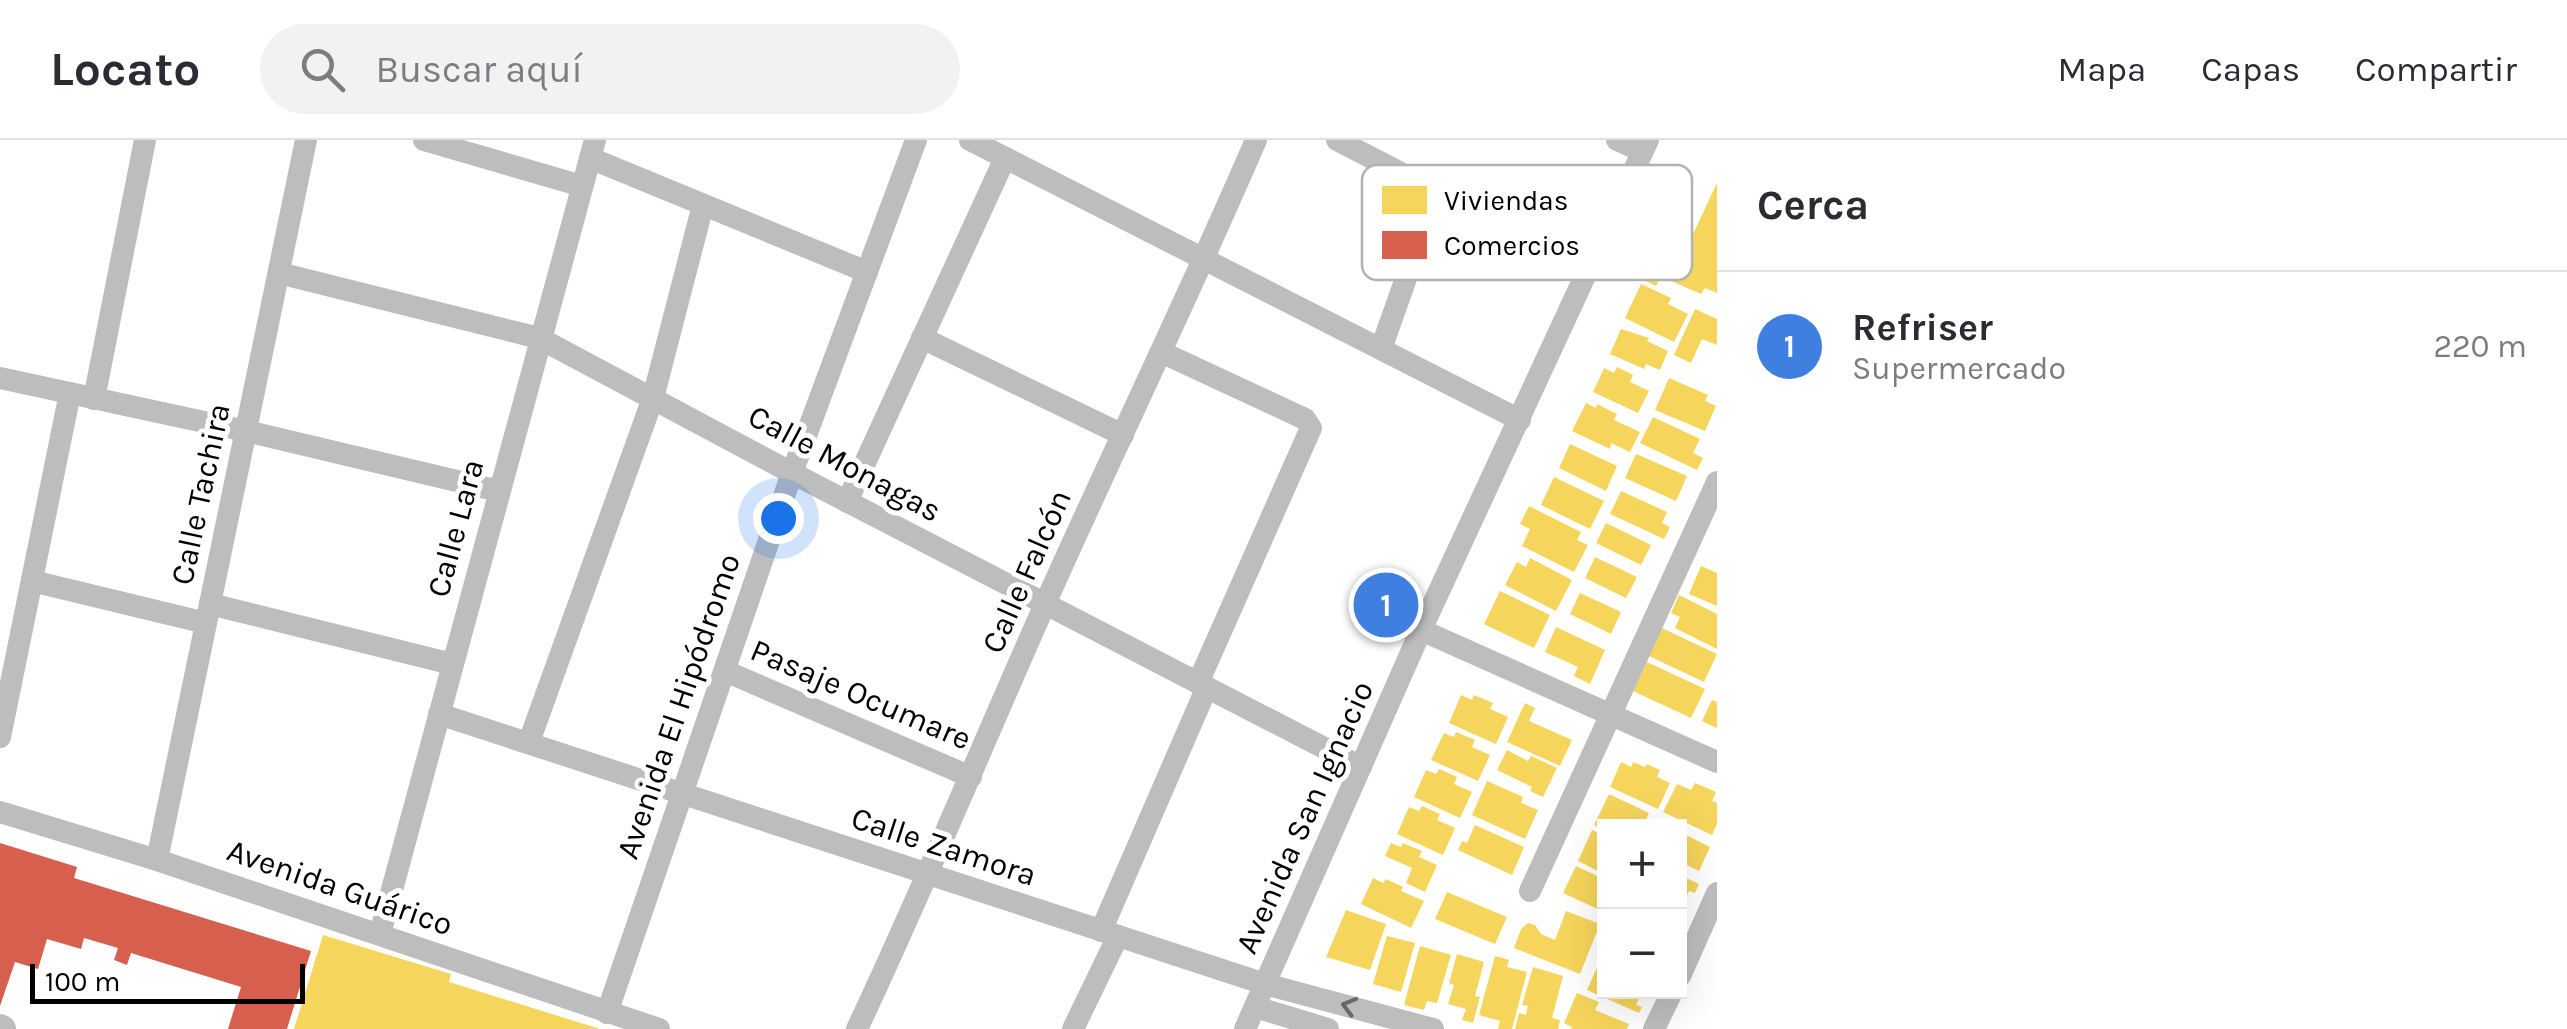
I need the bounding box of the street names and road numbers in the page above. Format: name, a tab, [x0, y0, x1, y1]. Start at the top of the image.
street label: Calle Monagas	[742, 397, 948, 530]
street label: Calle Tachira	[163, 400, 238, 588]
street label: Calle Lara	[419, 455, 492, 601]
street label: Calle Falcón	[974, 484, 1079, 659]
street label: Avenida El Hipódromo	[609, 549, 748, 864]
street label: Pasaje Ocumare	[745, 631, 977, 758]
street label: Avenida San Ignacio	[1228, 675, 1381, 959]
street label: Calle Zamora	[847, 799, 1041, 894]
street label: Avenida Guárico	[222, 832, 457, 943]

